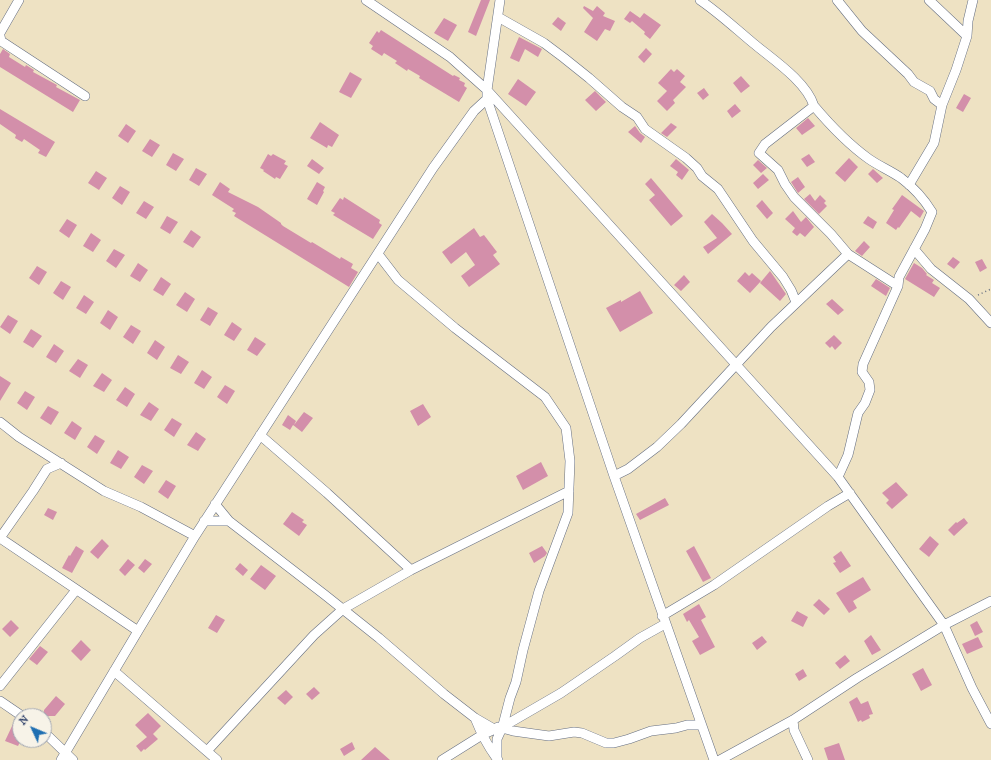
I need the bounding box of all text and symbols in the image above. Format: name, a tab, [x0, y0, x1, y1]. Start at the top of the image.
north arrow	[12, 708, 52, 748]
text: N	[16, 712, 31, 728]

